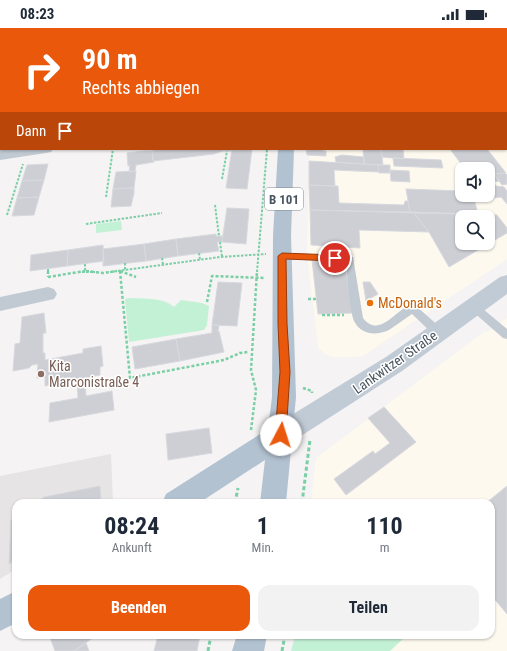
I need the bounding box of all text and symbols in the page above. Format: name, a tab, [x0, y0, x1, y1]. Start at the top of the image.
text: 08:23	[20, 5, 54, 23]
text: 90 m	[82, 43, 138, 76]
icon: right	[16, 44, 68, 96]
text: Rechts abbiegen	[82, 77, 200, 98]
icon: arrive	[54, 120, 76, 142]
text: Dann	[16, 122, 46, 140]
map controls	[455, 162, 495, 250]
button: sound	[455, 162, 495, 202]
road number: B 101	[265, 188, 303, 210]
button: search	[455, 210, 495, 250]
pin	[318, 241, 352, 275]
icon: arrive	[324, 247, 346, 269]
place label: McDonald's	[378, 295, 442, 311]
marker: McDonald's	[365, 298, 375, 308]
street label: Lankwitzer Straße	[350, 327, 440, 397]
place label: Kita Marconistraße 4	[49, 358, 139, 390]
marker: Kita Marconistraße 4	[36, 369, 46, 379]
position arrow	[260, 414, 302, 456]
text: 08:24	[104, 512, 159, 540]
text: 1	[257, 512, 269, 540]
text: 110	[366, 512, 403, 540]
text: Ankunft	[112, 540, 152, 555]
text: Min.	[252, 540, 274, 555]
text: m	[380, 540, 389, 555]
button: Beenden	[28, 585, 250, 631]
button: Teilen	[258, 585, 479, 631]

